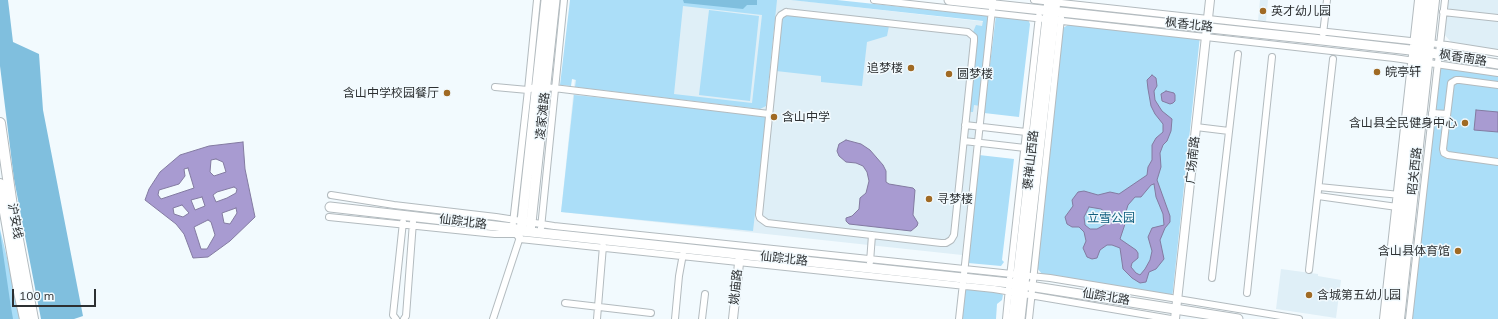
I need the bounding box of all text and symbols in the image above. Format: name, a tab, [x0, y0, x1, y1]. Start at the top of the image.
place label: 英才幼儿园	[1271, 4, 1331, 18]
marker: 英才幼儿园	[1258, 6, 1268, 16]
street label: 枫香北路	[1164, 15, 1214, 35]
street label: 枫香南路	[1438, 47, 1488, 69]
place label: 追梦楼	[867, 61, 903, 75]
marker: 追梦楼	[906, 63, 916, 73]
place label: 皖亭轩	[1385, 65, 1421, 79]
place label: 圆梦楼	[957, 67, 993, 81]
marker: 皖亭轩	[1372, 67, 1382, 77]
marker: 圆梦楼	[944, 69, 954, 79]
place label: 含山中学校园餐厅	[343, 86, 439, 100]
marker: 含山中学校园餐厅	[442, 88, 452, 98]
street label: 凌家滩路	[533, 91, 553, 141]
place label: 含山中学	[782, 110, 830, 124]
marker: 含山中学	[769, 112, 779, 122]
place label: 含山县全民健身中心	[1349, 116, 1457, 130]
marker: 含山县全民健身中心	[1460, 118, 1470, 128]
street label: 褒禅山西路	[1021, 129, 1041, 191]
street label: 广场南路	[1183, 135, 1203, 185]
street label: 昭关西路	[1405, 146, 1425, 196]
place label: 寻梦楼	[937, 192, 973, 206]
marker: 寻梦楼	[924, 194, 934, 204]
street label: 沪安线	[5, 202, 25, 240]
park label: 立雪公园	[1087, 211, 1135, 225]
street label: 仙踪北路	[438, 212, 488, 232]
place label: 含山县体育馆	[1378, 244, 1450, 258]
marker: 含山县体育馆	[1453, 246, 1463, 256]
street label: 仙踪北路	[759, 249, 809, 269]
street label: 姚庙路	[727, 268, 745, 306]
scale bar	[14, 281, 98, 307]
street label: 仙踪北路	[1081, 286, 1131, 308]
text: 100 m	[19, 288, 54, 303]
place label: 含城第五幼儿园	[1317, 288, 1401, 302]
marker: 含城第五幼儿园	[1304, 290, 1314, 300]

